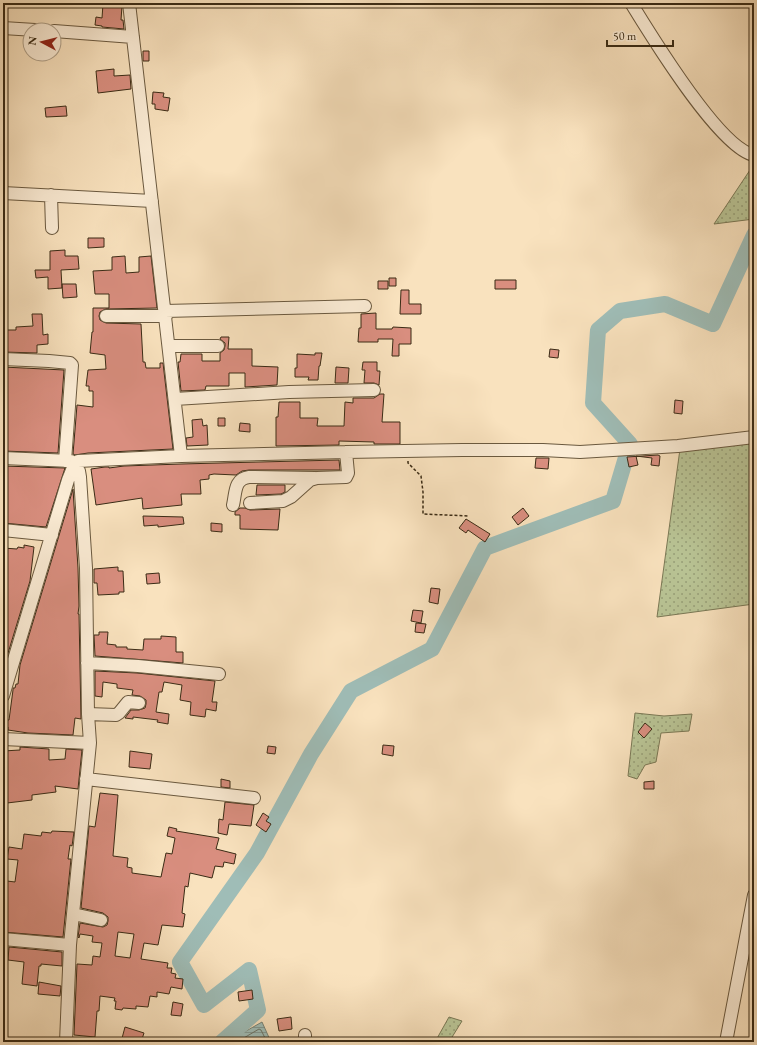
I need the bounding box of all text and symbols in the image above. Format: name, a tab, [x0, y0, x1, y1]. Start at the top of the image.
north arrow	[22, 22, 62, 62]
scale bar	[607, 22, 673, 48]
text: 50 m	[613, 28, 637, 44]
text: N	[25, 35, 40, 46]

